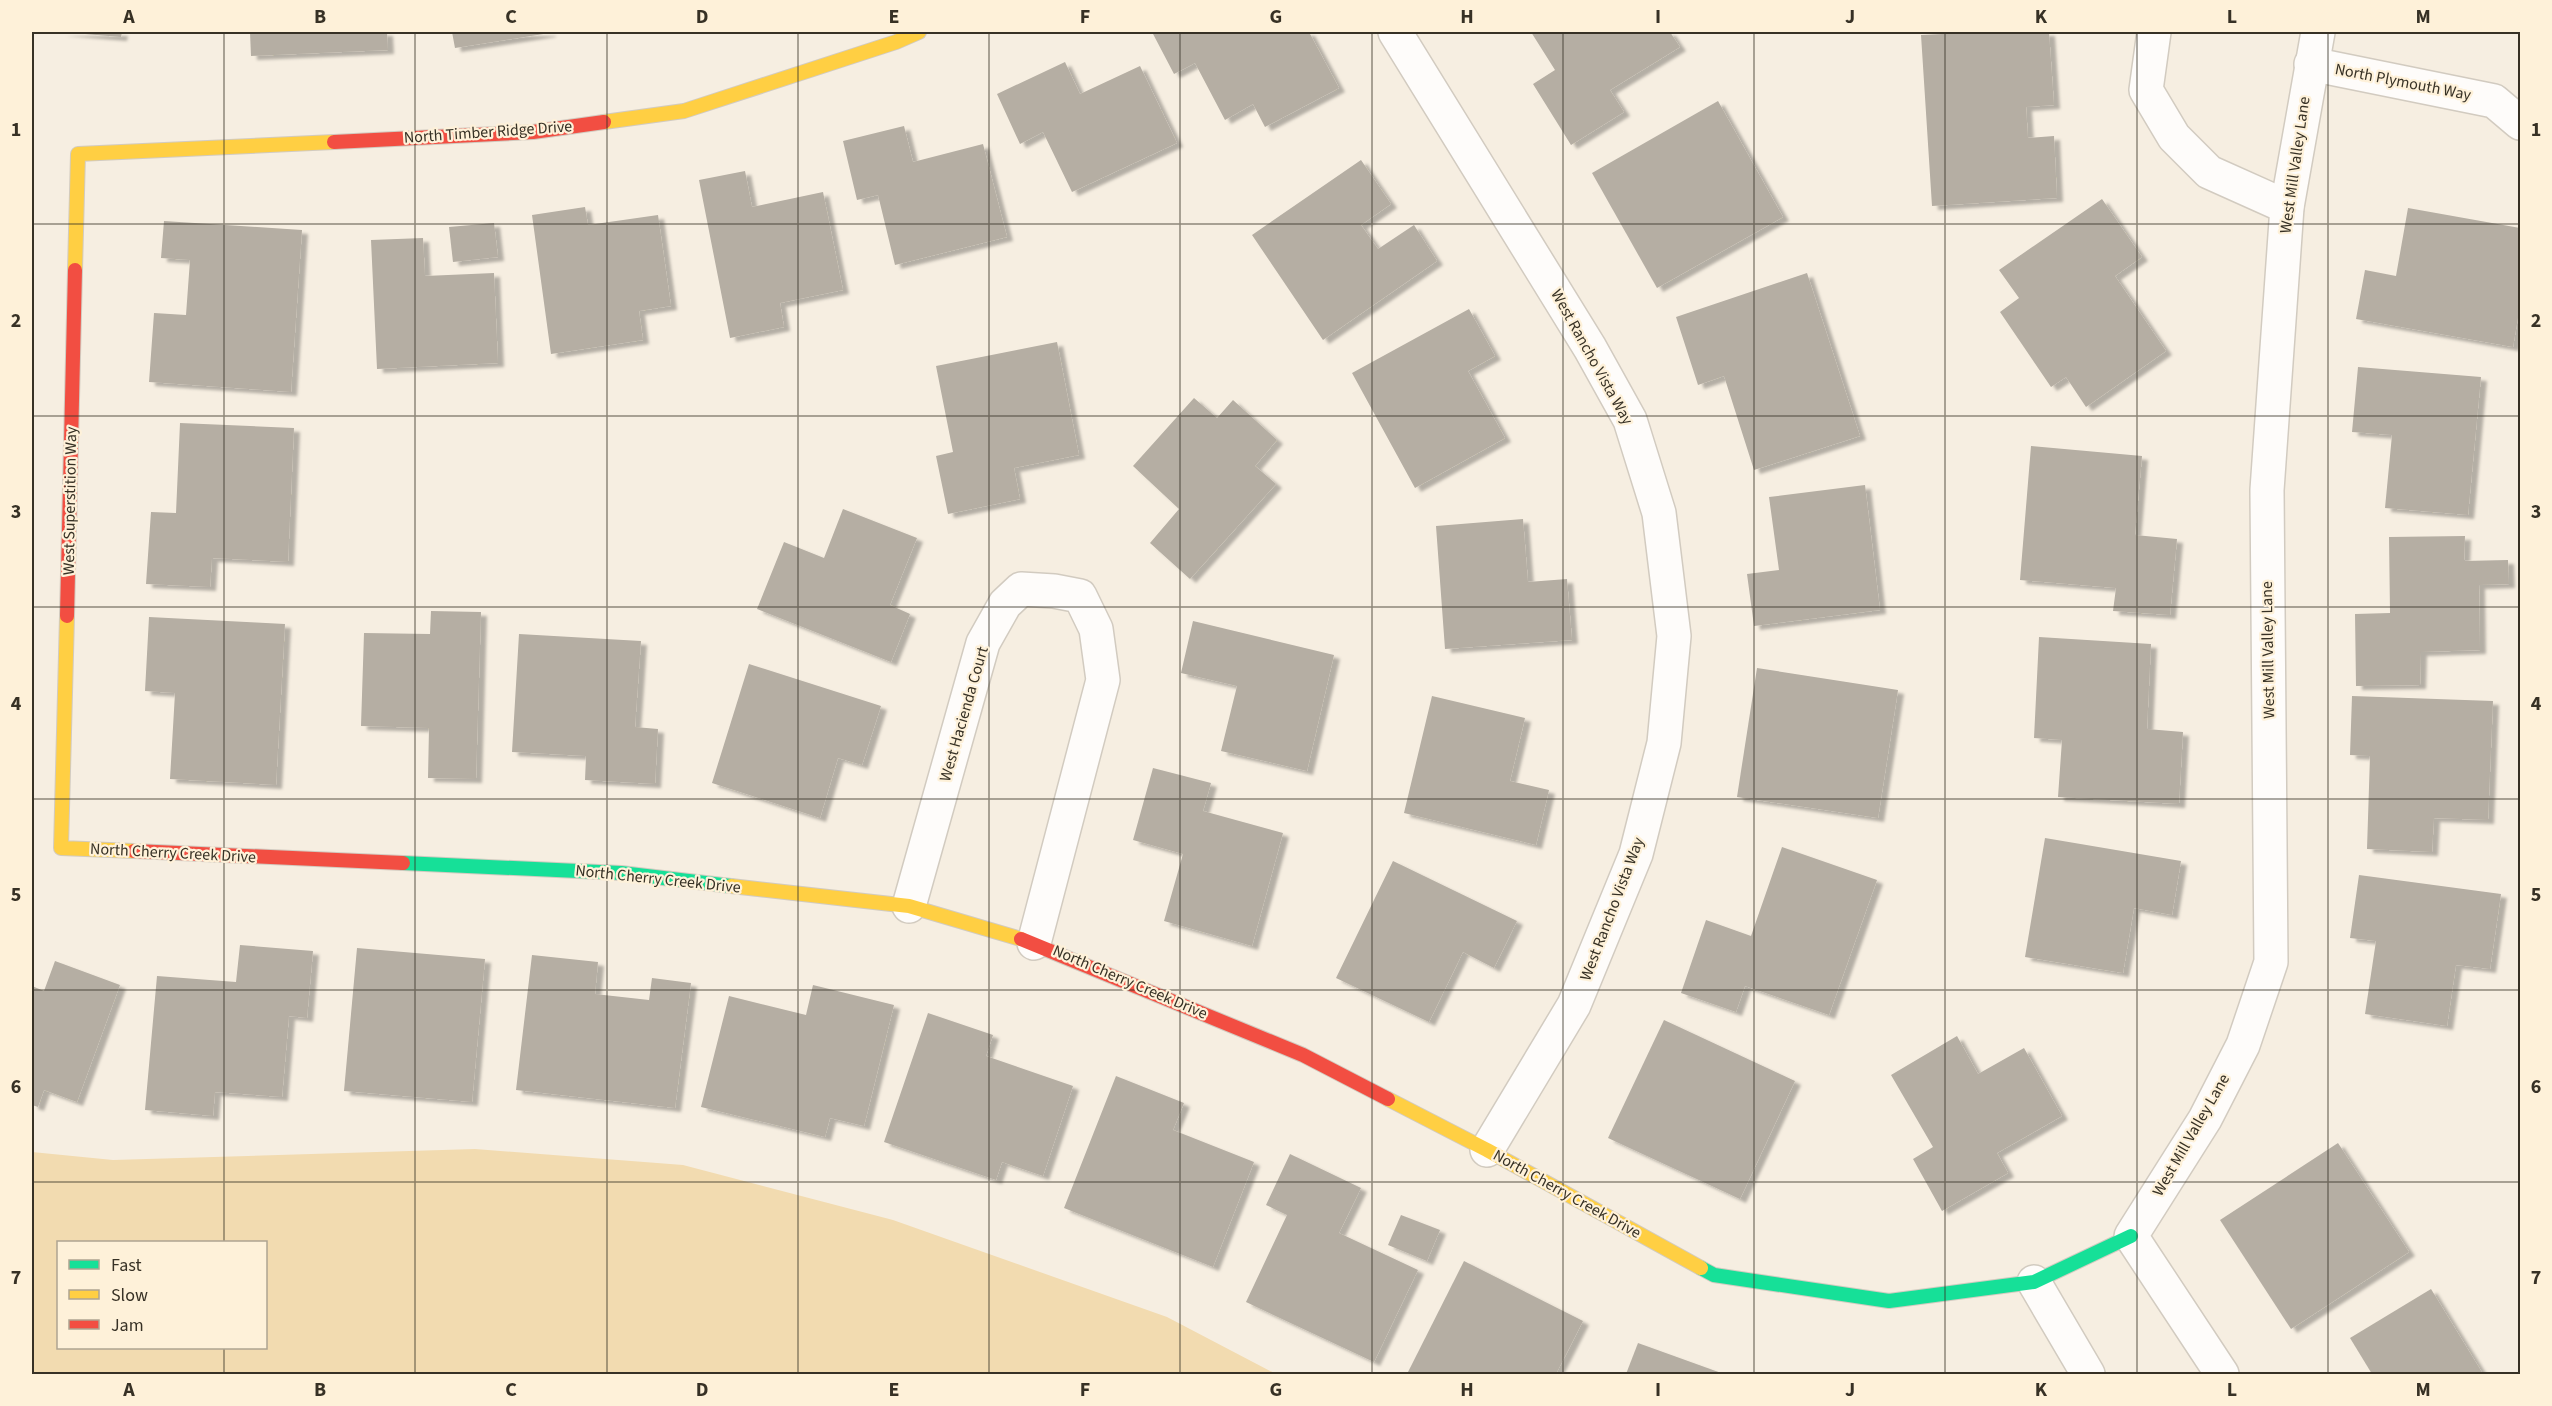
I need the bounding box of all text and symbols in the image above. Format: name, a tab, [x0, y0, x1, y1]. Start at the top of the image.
text: A	[122, 3, 135, 31]
text: B	[314, 3, 326, 31]
text: C	[505, 3, 517, 31]
text: D	[696, 3, 708, 31]
text: E	[889, 3, 899, 31]
text: F	[1080, 3, 1090, 31]
text: G	[1270, 3, 1282, 31]
text: H	[1460, 3, 1474, 31]
text: I	[1655, 3, 1661, 31]
text: J	[1845, 3, 1855, 31]
text: K	[2035, 3, 2048, 31]
text: L	[2227, 3, 2237, 31]
text: M	[2415, 3, 2431, 31]
street label: North Plymouth Way	[2333, 58, 2473, 106]
street label: West Mill Valley Lane	[2275, 95, 2315, 235]
street label: North Timber Ridge Drive	[403, 115, 573, 149]
text: 1	[11, 116, 21, 144]
text: 1	[2531, 116, 2541, 144]
street label: West Rancho Vista Way	[1546, 285, 1639, 429]
text: 2	[11, 307, 21, 335]
text: 2	[2531, 307, 2541, 335]
street label: West Superstition Way	[58, 426, 82, 575]
text: 3	[11, 498, 21, 526]
text: 3	[2531, 498, 2541, 526]
street label: West Mill Valley Lane	[2256, 581, 2280, 719]
street label: West Hacienda Court	[934, 643, 994, 784]
text: 4	[11, 690, 22, 718]
text: 4	[2531, 690, 2542, 718]
street label: West Rancho Vista Way	[1574, 834, 1650, 984]
street label: North Cherry Creek Drive	[90, 838, 257, 868]
street label: North Cherry Creek Drive	[574, 859, 742, 899]
text: 5	[11, 881, 21, 909]
text: 5	[2531, 881, 2541, 909]
street label: North Cherry Creek Drive	[1049, 939, 1211, 1025]
street label: West Mill Valley Lane	[2147, 1070, 2235, 1200]
text: 6	[11, 1073, 21, 1101]
text: 6	[2531, 1073, 2541, 1101]
street label: North Cherry Creek Drive	[1489, 1144, 1645, 1244]
legend	[57, 1241, 267, 1349]
text: Fast	[111, 1253, 142, 1278]
text: 7	[11, 1264, 21, 1292]
text: 7	[2531, 1264, 2541, 1292]
text: Slow	[111, 1283, 148, 1308]
text: Jam	[111, 1313, 144, 1338]
text: A	[122, 1376, 135, 1404]
text: B	[314, 1376, 326, 1404]
text: C	[505, 1376, 517, 1404]
text: D	[696, 1376, 708, 1404]
text: E	[889, 1376, 899, 1404]
text: F	[1080, 1376, 1090, 1404]
text: G	[1270, 1376, 1282, 1404]
text: H	[1460, 1376, 1474, 1404]
text: I	[1655, 1376, 1661, 1404]
text: J	[1845, 1376, 1855, 1404]
text: K	[2035, 1376, 2048, 1404]
text: L	[2227, 1376, 2237, 1404]
text: M	[2415, 1376, 2431, 1404]

